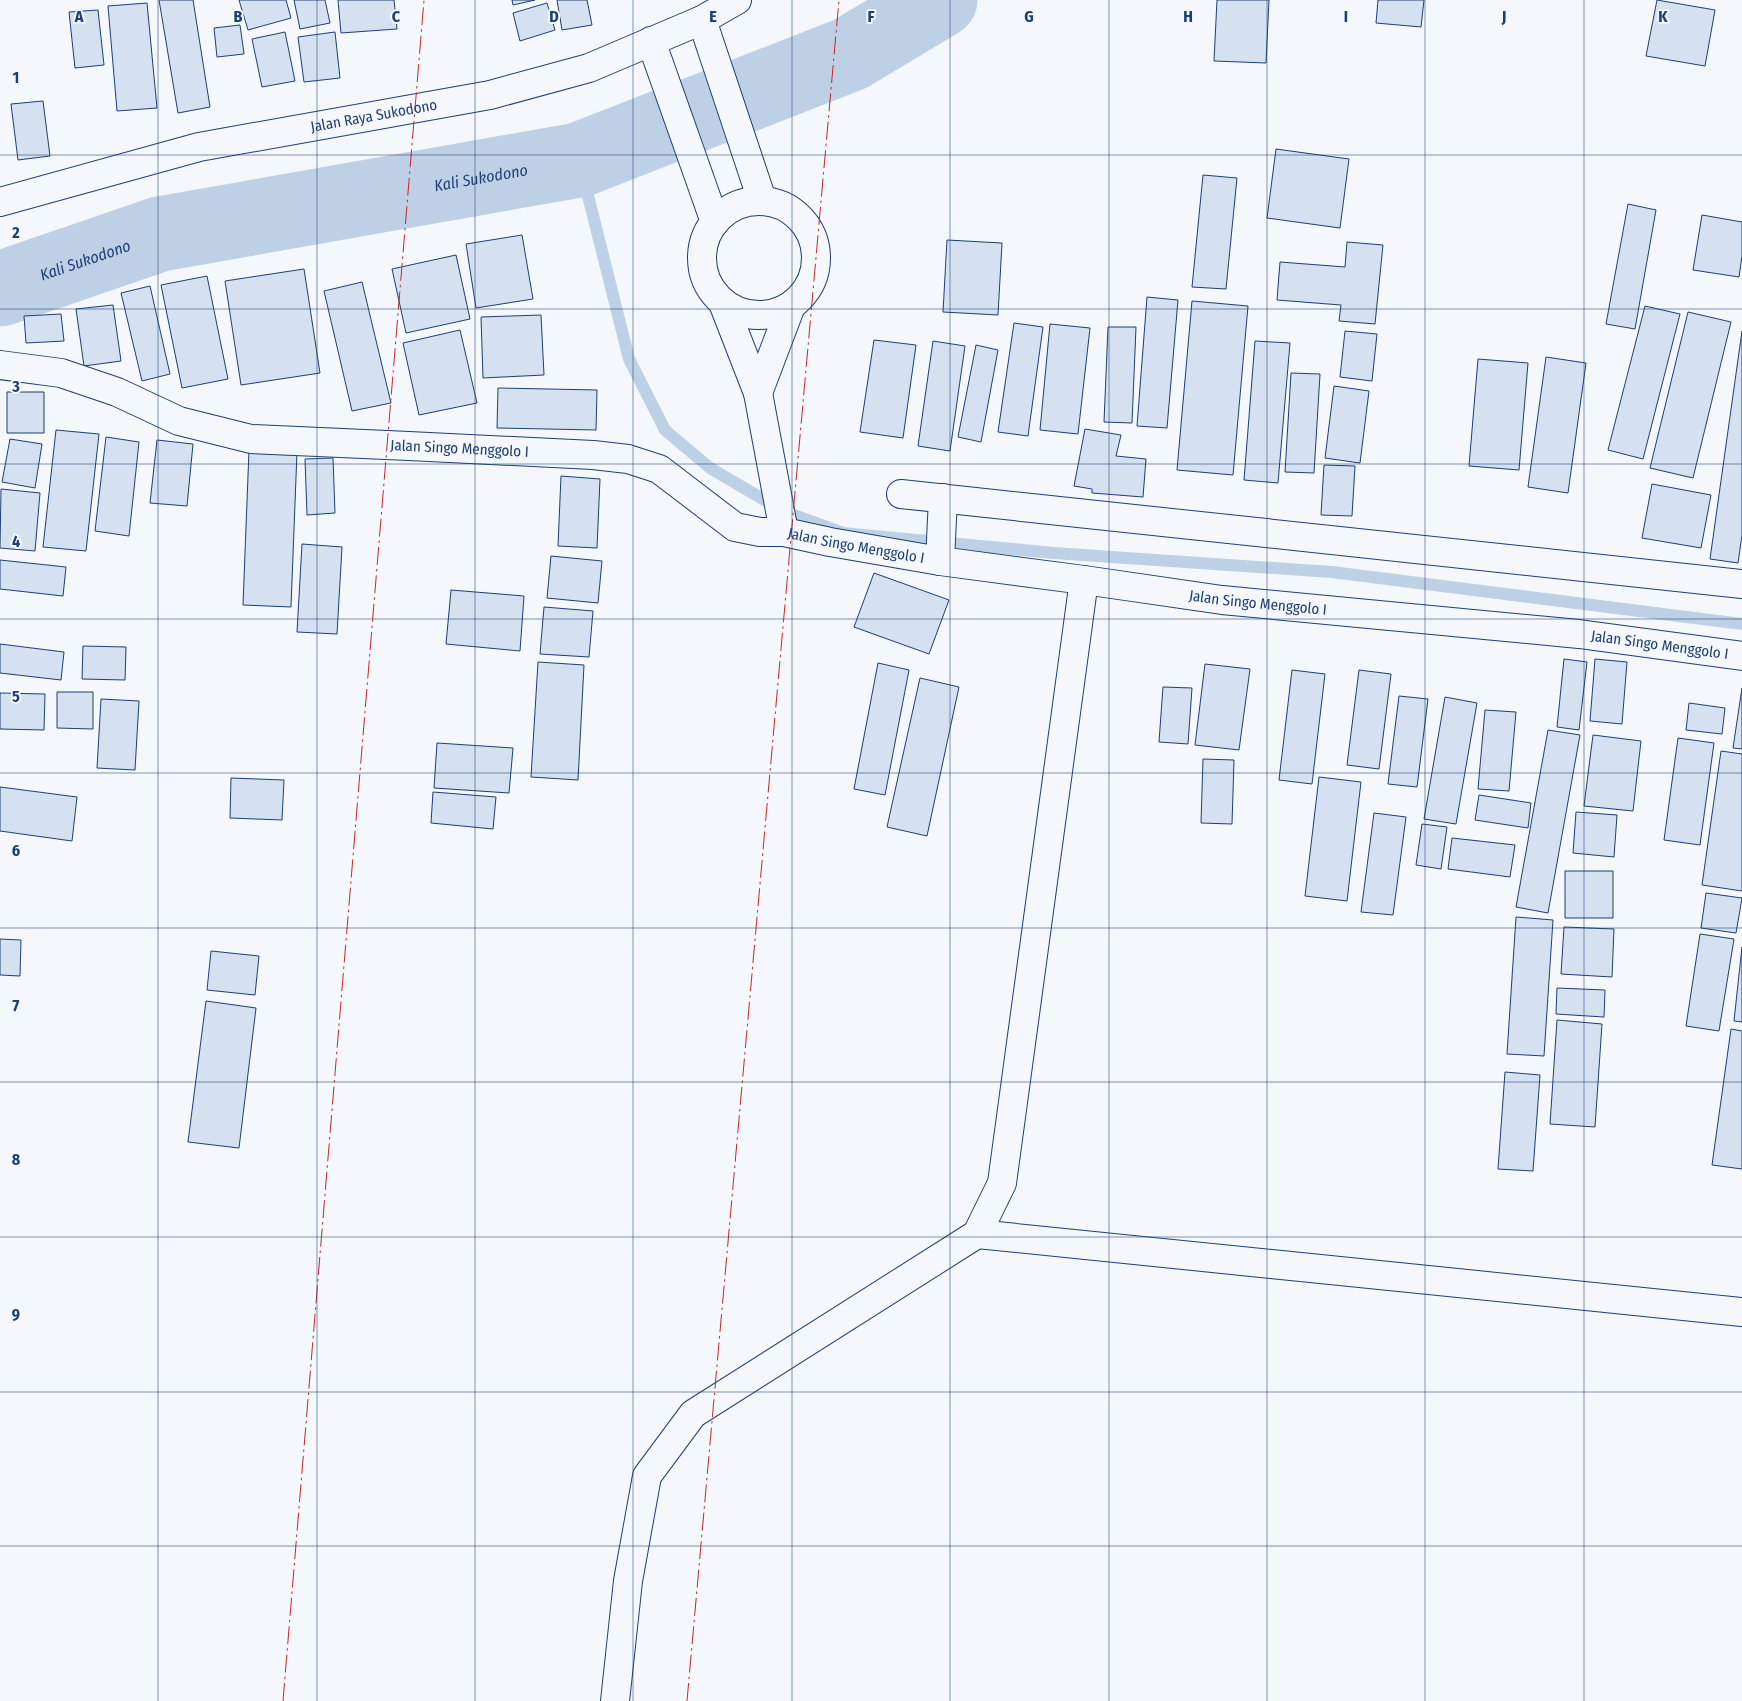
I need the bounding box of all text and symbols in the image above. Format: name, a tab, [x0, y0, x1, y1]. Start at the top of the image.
text: A	[74, 7, 84, 26]
text: B	[234, 7, 243, 26]
text: C	[392, 7, 401, 26]
text: D	[549, 7, 559, 26]
text: E	[709, 7, 717, 26]
text: F	[867, 7, 875, 26]
text: G	[1024, 7, 1034, 26]
text: H	[1183, 7, 1193, 26]
text: I	[1344, 7, 1348, 26]
text: J	[1501, 7, 1506, 26]
text: K	[1658, 7, 1668, 26]
text: 1	[13, 68, 19, 87]
street label: Jalan Raya Sukodono	[309, 96, 439, 136]
water label: Kali Sukodono	[433, 160, 529, 195]
text: 2	[11, 223, 20, 242]
water label: Kali Sukodono	[37, 236, 133, 285]
text: 3	[11, 377, 20, 396]
street label: Jalan Singo Menggolo I	[390, 436, 529, 461]
street label: Jalan Singo Menggolo I	[786, 524, 926, 567]
text: 4	[12, 532, 20, 551]
street label: Jalan Singo Menggolo I	[1188, 586, 1328, 619]
street label: Jalan Singo Menggolo I	[1590, 627, 1729, 663]
text: 5	[12, 687, 20, 706]
text: 6	[12, 841, 20, 860]
text: 7	[13, 996, 20, 1015]
text: 8	[12, 1150, 21, 1169]
text: 9	[12, 1305, 20, 1324]

